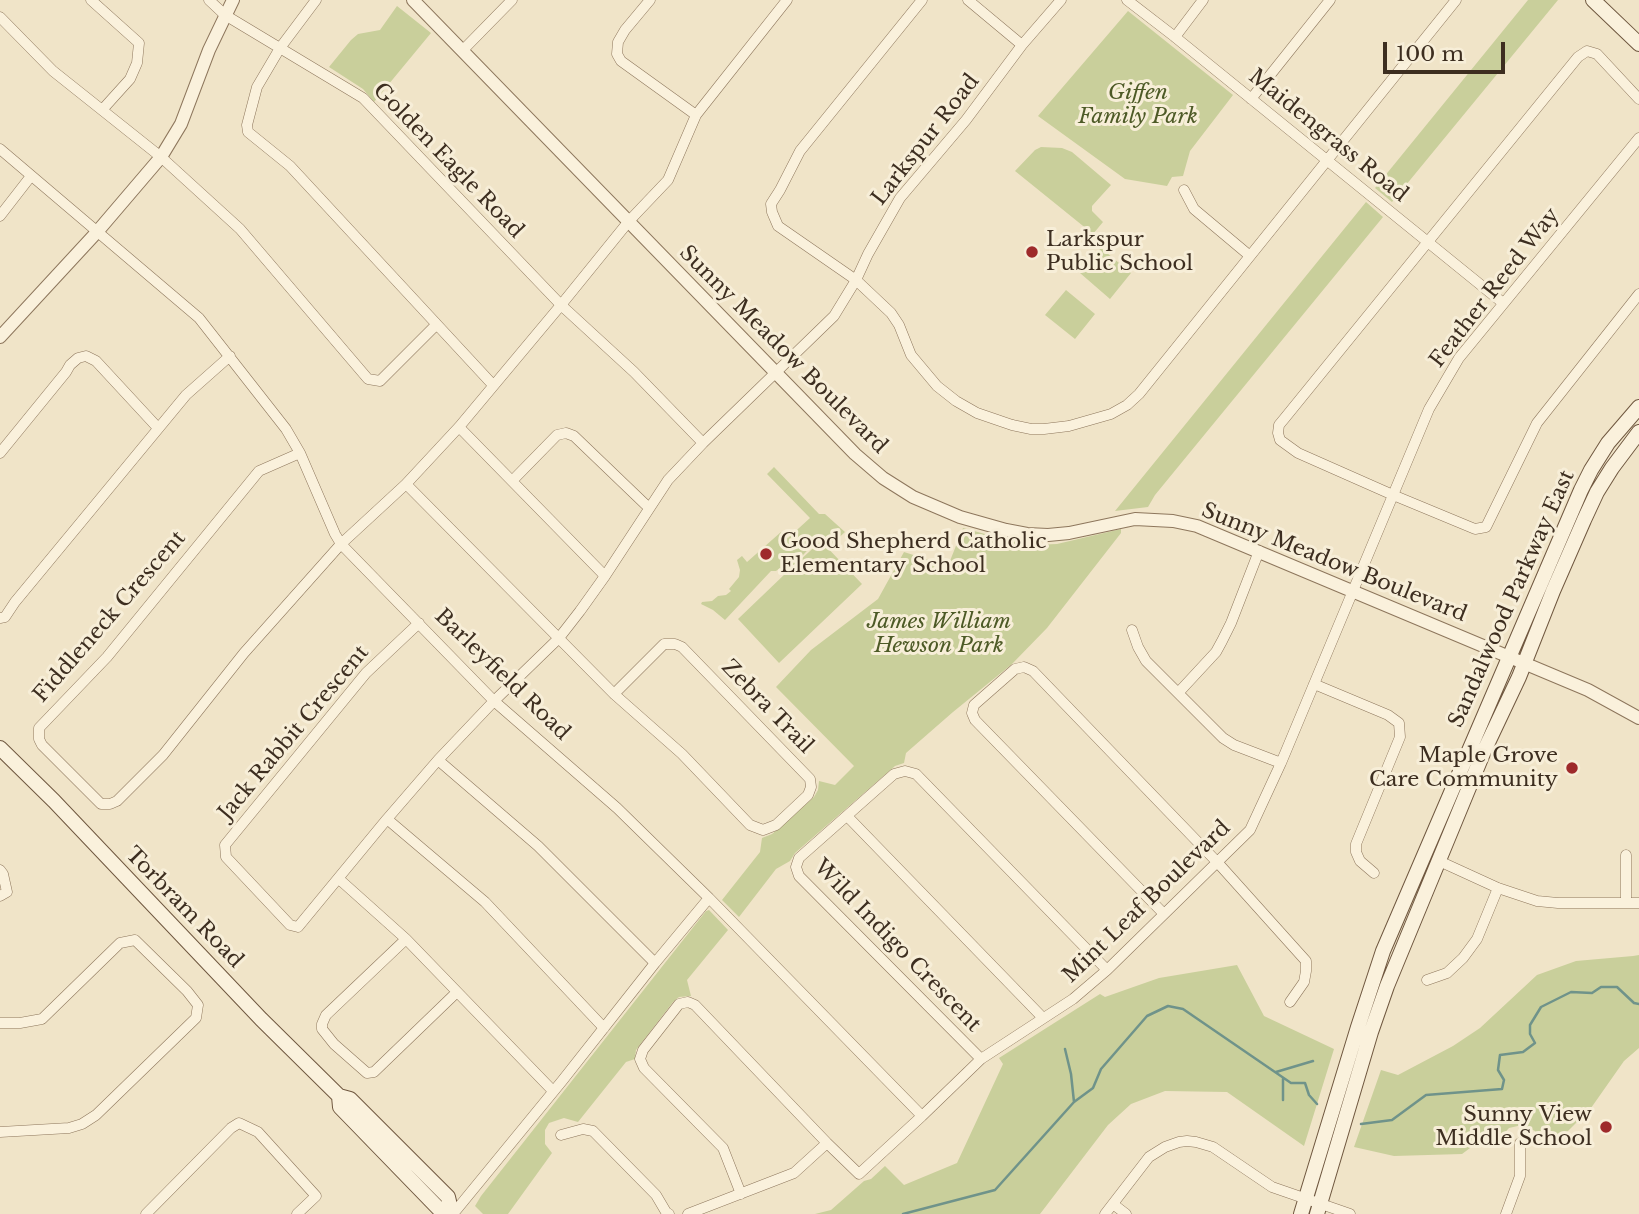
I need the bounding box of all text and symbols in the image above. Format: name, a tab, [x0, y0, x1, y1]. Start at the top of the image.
scale bar	[1387, 28, 1510, 72]
text: 100 m	[1396, 41, 1464, 67]
street label: Maidengrass Road	[1243, 64, 1413, 208]
street label: Larkspur Road	[867, 69, 985, 211]
street label: Golden Eagle Road	[367, 78, 529, 244]
park label: Giffen Family Park	[1078, 80, 1198, 130]
street label: Feather Reed Way	[1425, 203, 1565, 373]
place label: Larkspur Public School	[1046, 227, 1193, 277]
street label: Sunny Meadow Boulevard	[674, 241, 892, 459]
marker: Larkspur Public School	[1024, 244, 1040, 260]
street label: Sandalwood Parkway East	[1444, 467, 1580, 731]
street label: Sunny Meadow Boulevard	[1198, 498, 1470, 628]
street label: Fiddleneck Crescent	[29, 526, 191, 708]
place label: Good Shepherd Catholic Elementary School	[780, 529, 1047, 579]
marker: Good Shepherd Catholic Elementary School	[758, 546, 774, 562]
street label: Barleyfield Road	[429, 604, 575, 746]
park label: James William Hewson Park	[867, 609, 1011, 659]
street label: Jack Rabbit Crescent	[214, 641, 374, 825]
street label: Zebra Trail	[716, 655, 818, 759]
place label: Maple Grove Care Community	[1369, 743, 1558, 793]
marker: Maple Grove Care Community	[1564, 760, 1580, 776]
street label: Mint Leaf Boulevard	[1058, 816, 1236, 988]
street label: Torbram Road	[120, 842, 248, 974]
street label: Wild Indigo Crescent	[808, 855, 986, 1037]
place label: Sunny View Middle School	[1435, 1102, 1592, 1152]
marker: Sunny View Middle School	[1598, 1119, 1614, 1135]

